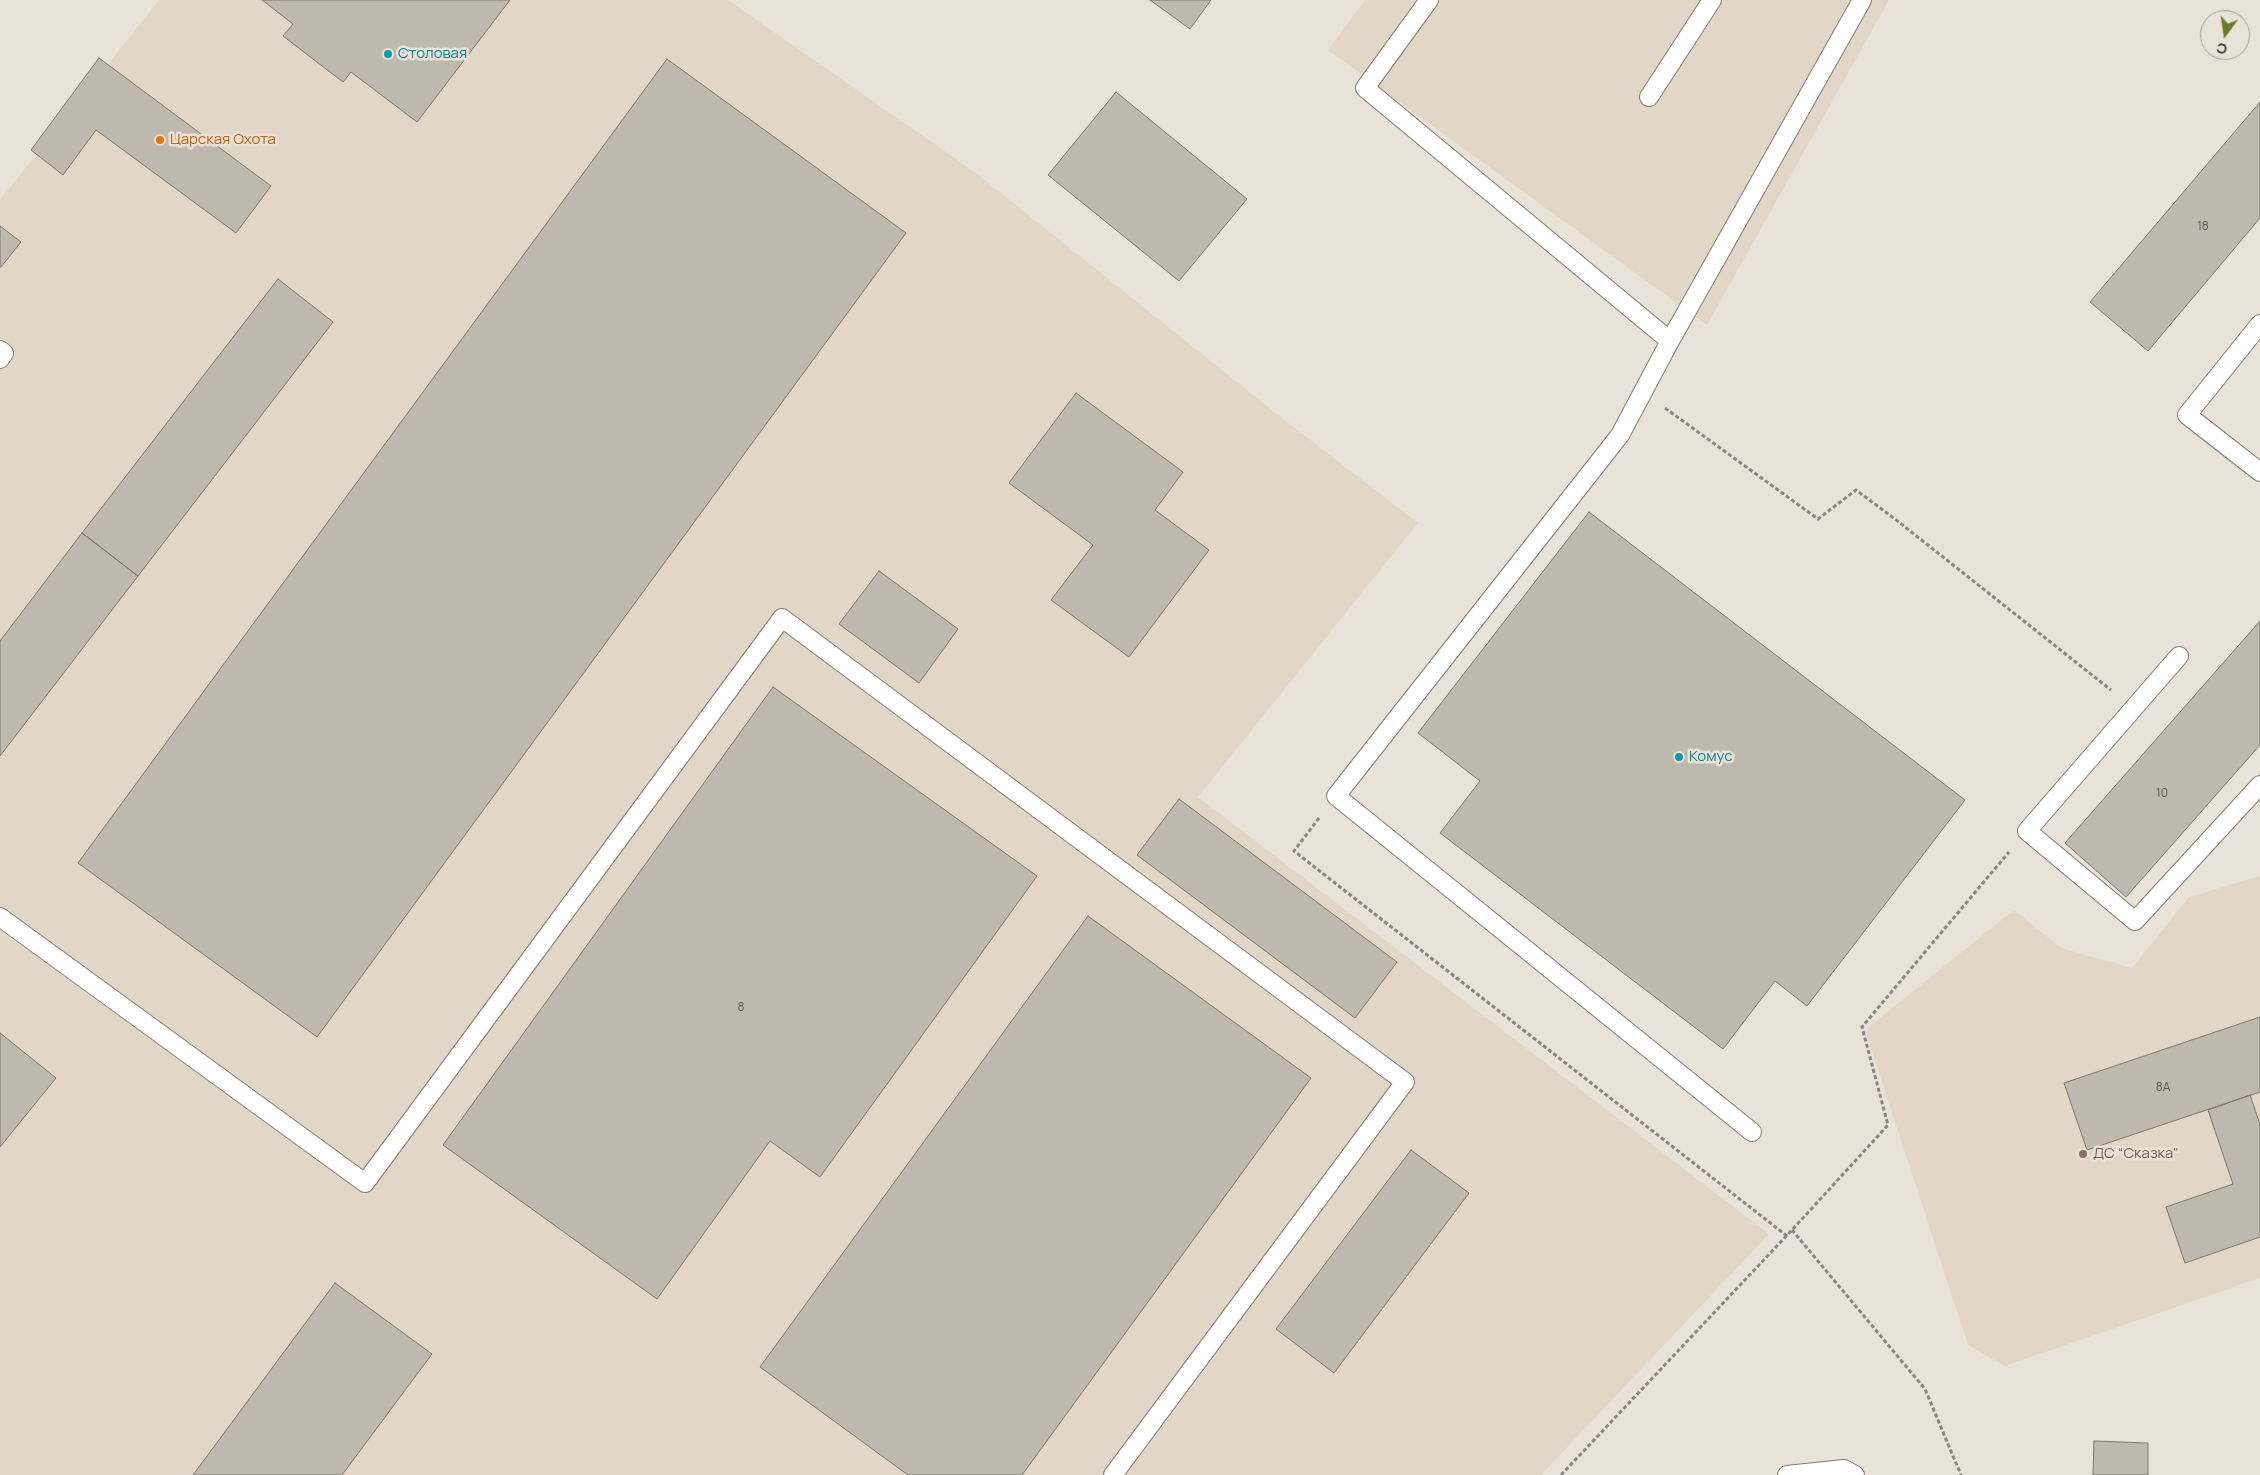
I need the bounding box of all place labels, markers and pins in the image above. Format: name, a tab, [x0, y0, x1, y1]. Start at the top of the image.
place label: Столовая	[398, 45, 467, 63]
marker: Столовая	[382, 48, 394, 60]
place label: Царская Охота	[170, 131, 276, 149]
marker: Царская Охота	[154, 134, 166, 146]
place label: Комус	[1689, 748, 1732, 766]
marker: Комус	[1673, 751, 1685, 763]
place label: ДС “Сказка"	[2093, 1145, 2179, 1163]
marker: ДС “Сказка"	[2077, 1148, 2089, 1160]

